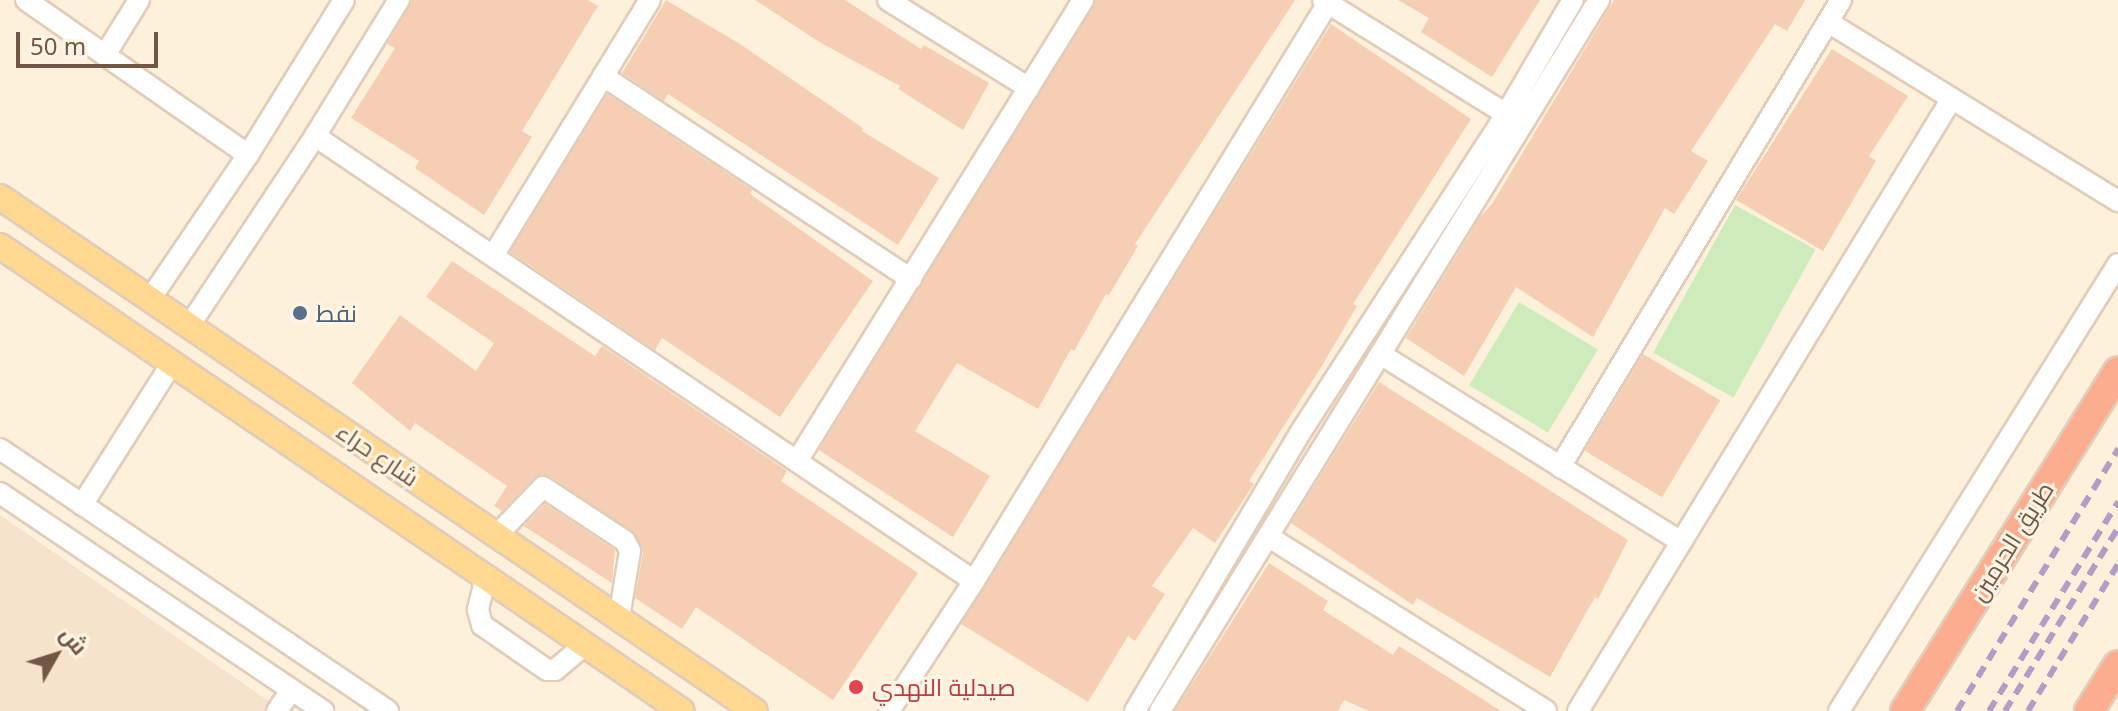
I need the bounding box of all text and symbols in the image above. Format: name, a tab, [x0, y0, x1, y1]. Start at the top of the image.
scale bar	[20, 16, 162, 66]
text: 50 m	[30, 29, 86, 62]
place label: نفط	[316, 299, 357, 327]
marker: نفط	[291, 304, 309, 322]
street label: شارع حراء	[331, 416, 425, 492]
street label: طريق الحرمين	[1963, 476, 2059, 606]
north arrow	[16, 615, 96, 695]
text: ش	[54, 619, 95, 660]
place label: صيدلية النهدي	[872, 673, 1016, 701]
marker: صيدلية النهدي	[847, 678, 865, 696]

